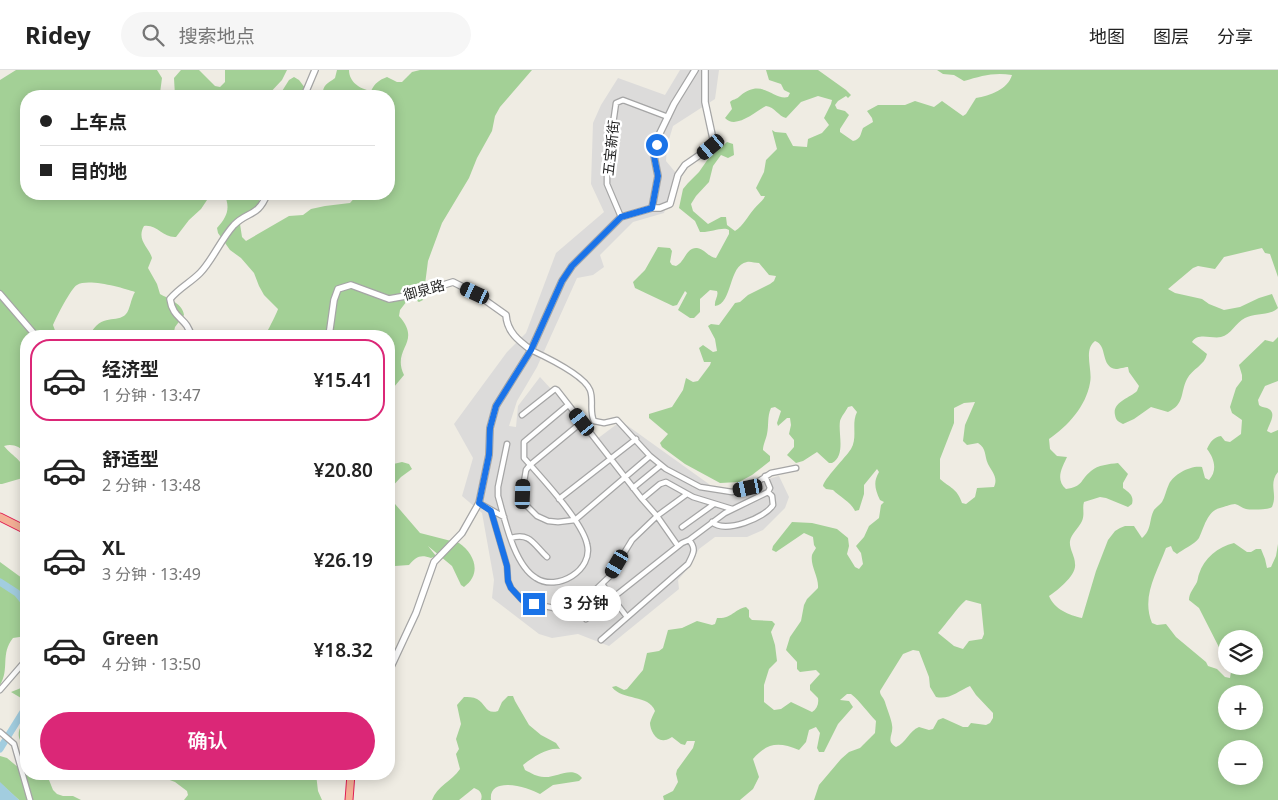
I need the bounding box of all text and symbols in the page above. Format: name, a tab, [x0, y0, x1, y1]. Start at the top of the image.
search box	[121, 12, 471, 57]
text: Ridey	[25, 18, 91, 51]
icon: search	[139, 21, 167, 49]
text: 搜索地点	[179, 23, 255, 49]
text: 地图	[1089, 24, 1125, 48]
text: 图层	[1153, 24, 1189, 48]
text: 分享	[1217, 24, 1253, 48]
text: 上车点	[70, 109, 127, 135]
street label: 五宝新街	[598, 119, 623, 177]
car	[694, 132, 727, 162]
route start	[646, 134, 668, 156]
text: 目的地	[70, 158, 127, 184]
street label: 御泉路	[401, 275, 447, 304]
car	[458, 280, 491, 306]
text: 经济型	[102, 356, 159, 382]
icon: car	[42, 358, 87, 403]
text: ¥15.41	[313, 367, 373, 393]
text: 1 分钟 · 13:47	[102, 384, 201, 406]
car	[566, 406, 597, 438]
text: 舒适型	[102, 446, 159, 472]
icon: car	[42, 448, 87, 493]
text: ¥20.80	[313, 457, 373, 483]
text: 2 分钟 · 13:48	[102, 474, 201, 496]
car	[731, 478, 764, 498]
car	[514, 479, 531, 509]
text: XL	[102, 535, 125, 561]
icon: car	[42, 538, 87, 583]
text: ¥26.19	[313, 547, 373, 573]
car	[603, 547, 630, 581]
text: 3 分钟 · 13:49	[102, 563, 201, 585]
callout: 3 分钟	[552, 586, 622, 622]
text: 3 分钟	[563, 592, 609, 614]
route end	[523, 593, 545, 615]
text: Green	[102, 625, 159, 651]
icon: car	[42, 628, 87, 673]
map controls	[1218, 630, 1263, 785]
button: layers	[1218, 630, 1263, 675]
text: ¥18.32	[313, 637, 373, 663]
text: 4 分钟 · 13:50	[102, 653, 201, 675]
button: +	[1218, 685, 1263, 730]
button: 确认	[40, 712, 375, 770]
button: −	[1218, 740, 1263, 785]

